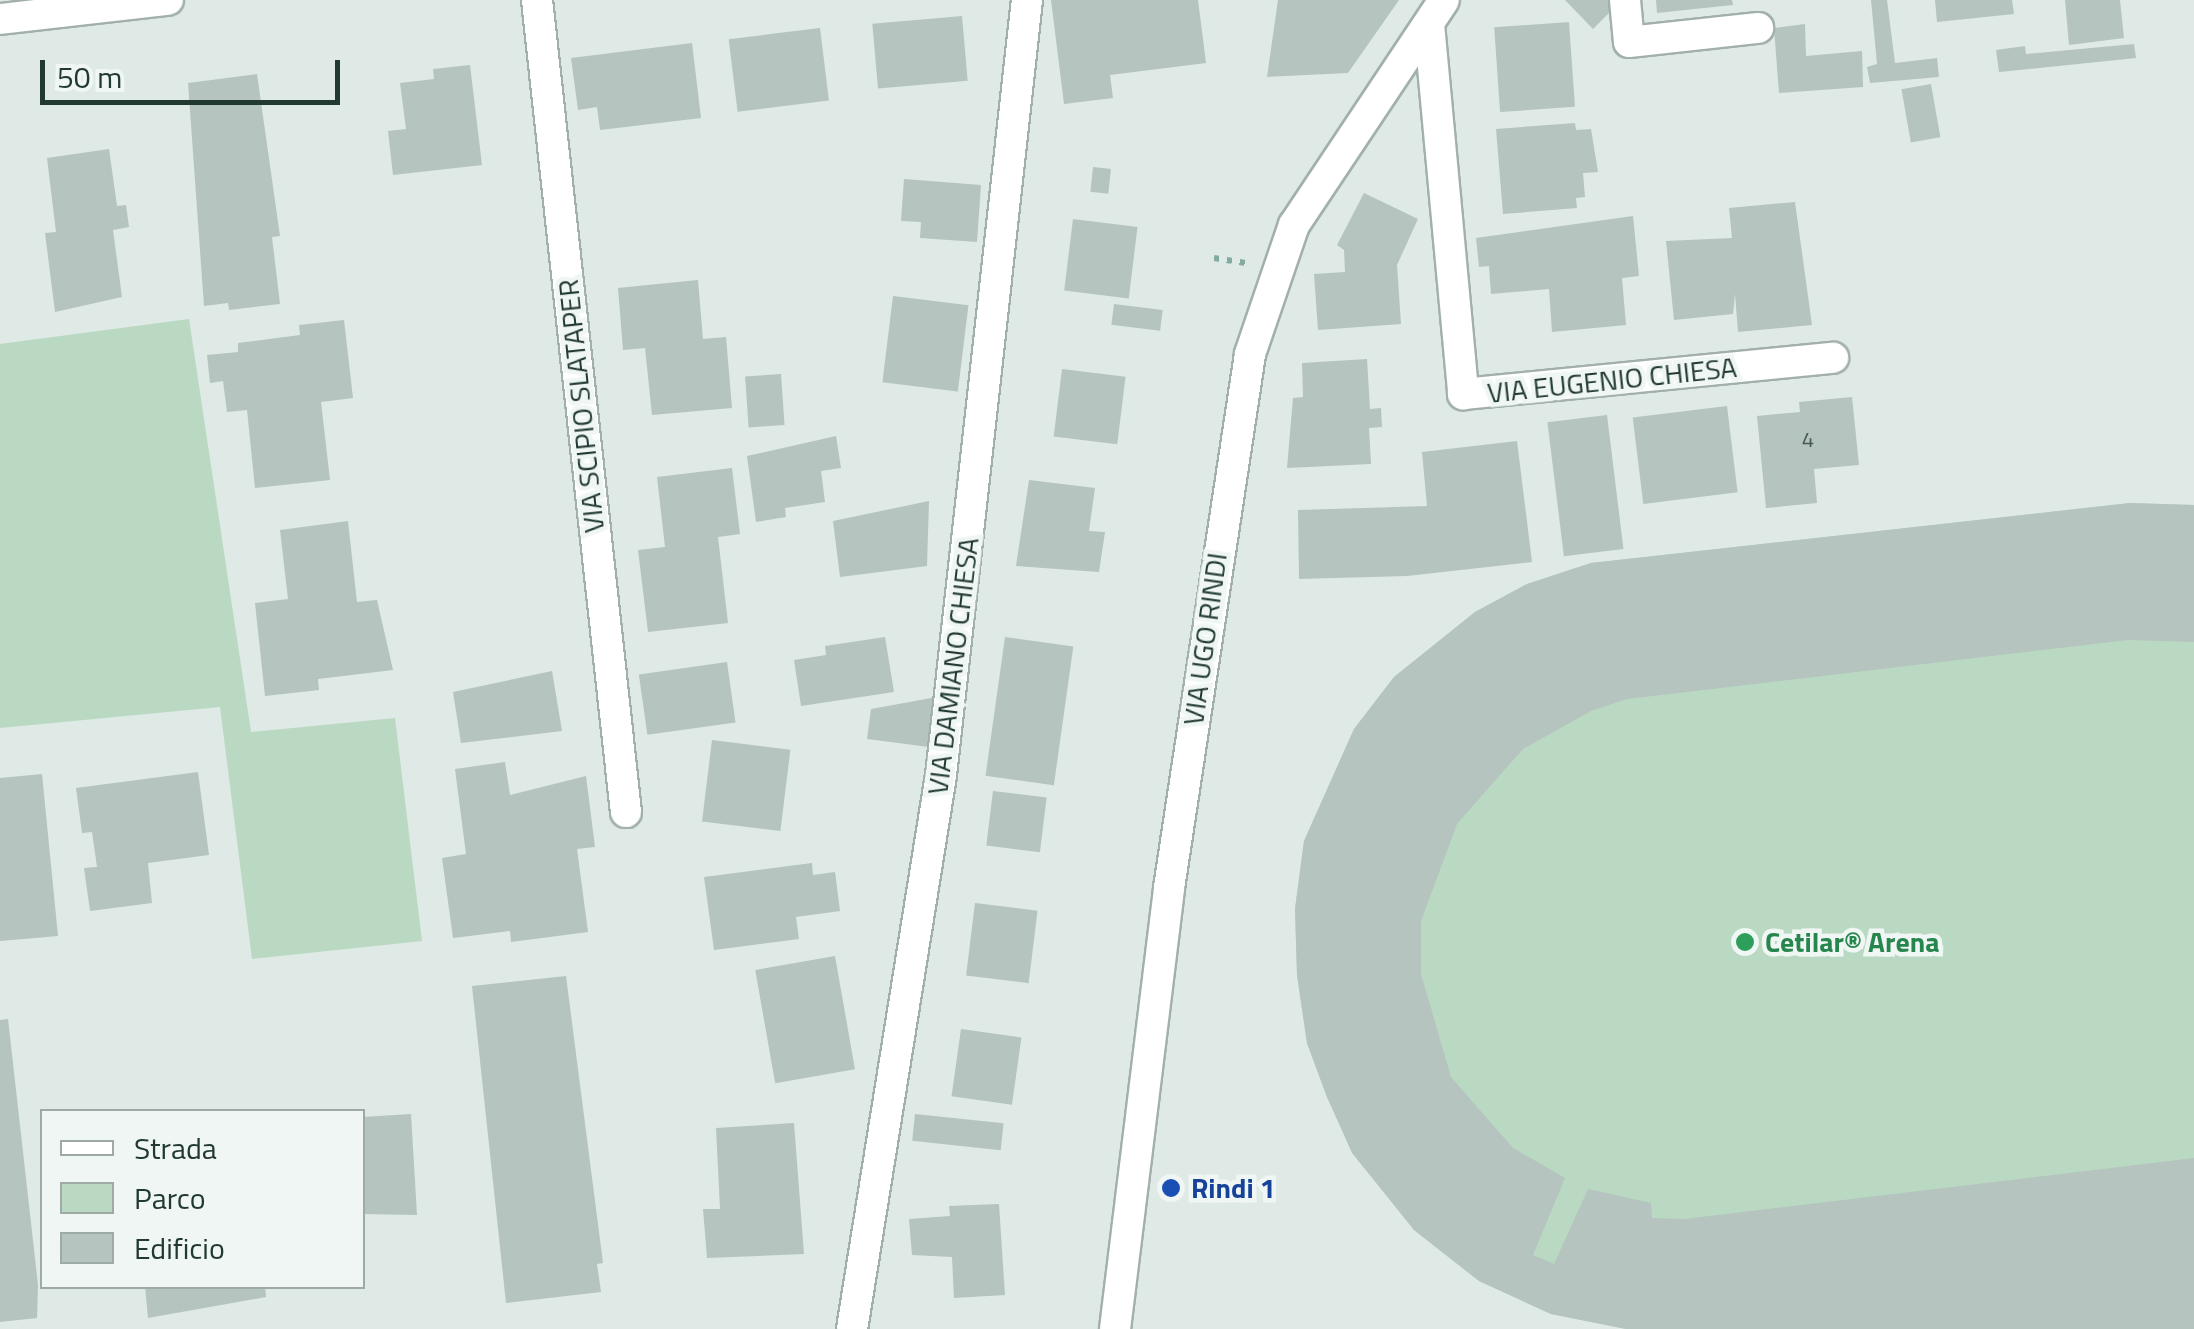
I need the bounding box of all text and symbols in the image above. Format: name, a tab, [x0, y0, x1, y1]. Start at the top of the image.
scale bar	[45, 40, 345, 102]
text: 50 m	[57, 54, 122, 100]
street label: VIA SCIPIO SLATAPER	[551, 278, 611, 534]
street label: VIA EUGENIO CHIESA	[1486, 350, 1738, 410]
house number: 4	[1802, 427, 1814, 453]
street label: VIA DAMIANO CHIESA	[921, 535, 985, 797]
street label: VIA UGO RINDI	[1176, 551, 1234, 727]
place label: Cetilar® Arena	[1765, 925, 1939, 959]
marker: Cetilar® Arena	[1734, 931, 1756, 953]
legend	[40, 1109, 365, 1289]
text: Strada	[134, 1125, 217, 1171]
place label: Rindi 1	[1191, 1171, 1276, 1205]
text: Parco	[134, 1175, 206, 1221]
marker: Rindi 1	[1160, 1177, 1182, 1199]
text: Edificio	[134, 1225, 225, 1271]

